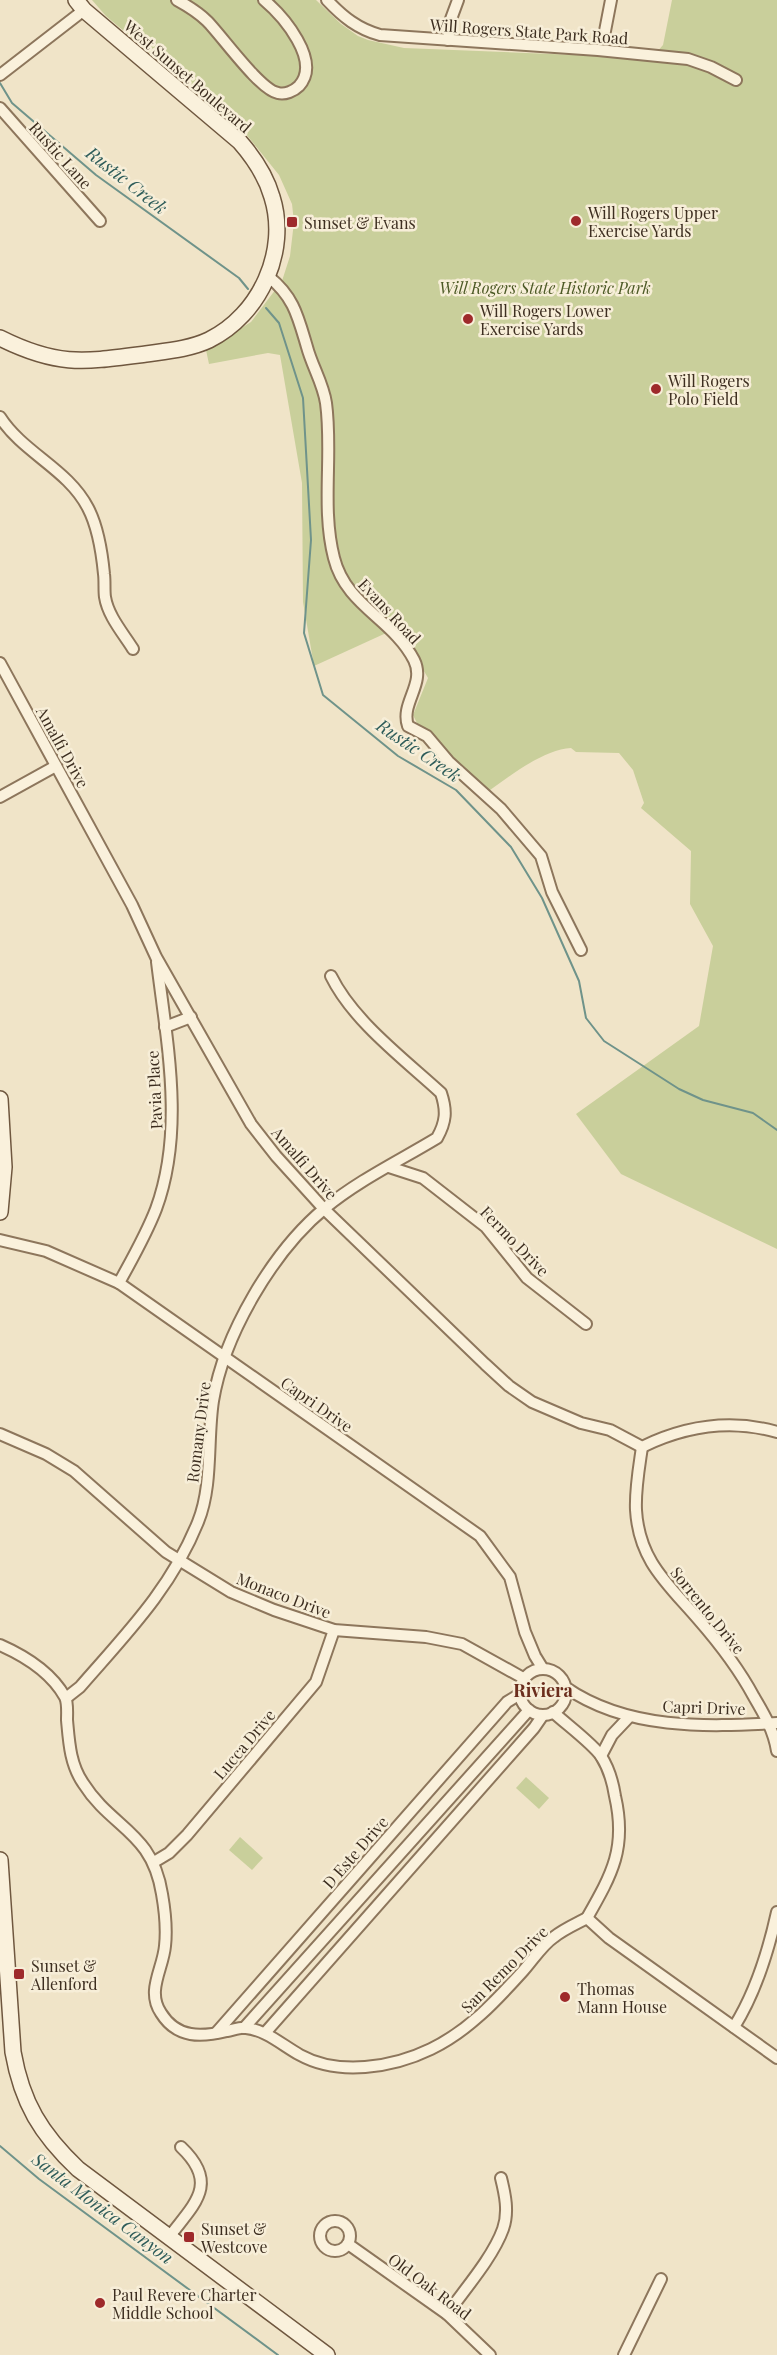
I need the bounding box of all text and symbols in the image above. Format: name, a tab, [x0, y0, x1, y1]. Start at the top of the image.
street label: West Sunset Boulevard	[119, 14, 256, 137]
street label: Will Rogers State Park Road	[428, 14, 629, 48]
street label: Rustic Lane	[25, 117, 97, 193]
water label: Rustic Creek	[81, 140, 173, 219]
place label: Will Rogers Upper Exercise Yards	[587, 202, 718, 241]
place label: Sunset & Evans	[304, 212, 416, 233]
marker: Will Rogers Upper Exercise Yards	[569, 214, 583, 228]
marker: Sunset & Evans	[285, 215, 299, 229]
park label: Will Rogers State Historic Park	[439, 277, 651, 298]
place label: Will Rogers Lower Exercise Yards	[479, 300, 611, 339]
marker: Will Rogers Lower Exercise Yards	[461, 312, 475, 326]
place label: Will Rogers Polo Field	[667, 370, 750, 409]
marker: Will Rogers Polo Field	[649, 382, 663, 396]
street label: Evans Road	[354, 574, 426, 648]
street label: Amalfi Drive	[32, 702, 94, 791]
water label: Rustic Creek	[371, 712, 466, 787]
street label: Pavia Place	[141, 1050, 167, 1130]
street label: Amalfi Drive	[267, 1121, 342, 1204]
street label: Fermo Drive	[476, 1201, 554, 1281]
street label: Capri Drive	[277, 1372, 357, 1436]
street label: Romany Drive	[181, 1380, 215, 1484]
street label: Sorrento Drive	[666, 1562, 750, 1658]
street label: Monaco Drive	[234, 1567, 334, 1623]
district label: Riviera	[513, 1678, 573, 1702]
street label: Capri Drive	[662, 1695, 746, 1719]
street label: Lucca Drive	[209, 1705, 279, 1783]
street label: D Este Drive	[318, 1811, 392, 1893]
street label: San Remo Drive	[456, 1921, 552, 2017]
place label: Sunset & Allenford	[30, 1955, 98, 1994]
marker: Sunset & Allenford	[12, 1967, 26, 1981]
place label: Thomas Mann House	[577, 1978, 667, 2017]
marker: Thomas Mann House	[558, 1990, 572, 2004]
water label: Santa Monica Canyon	[27, 2146, 179, 2269]
place label: Sunset & Westcove	[200, 2218, 268, 2257]
marker: Sunset & Westcove	[182, 2230, 196, 2244]
street label: Old Oak Road	[384, 2248, 476, 2324]
place label: Paul Revere Charter Middle School	[112, 2284, 257, 2323]
marker: Paul Revere Charter Middle School	[93, 2296, 107, 2310]

